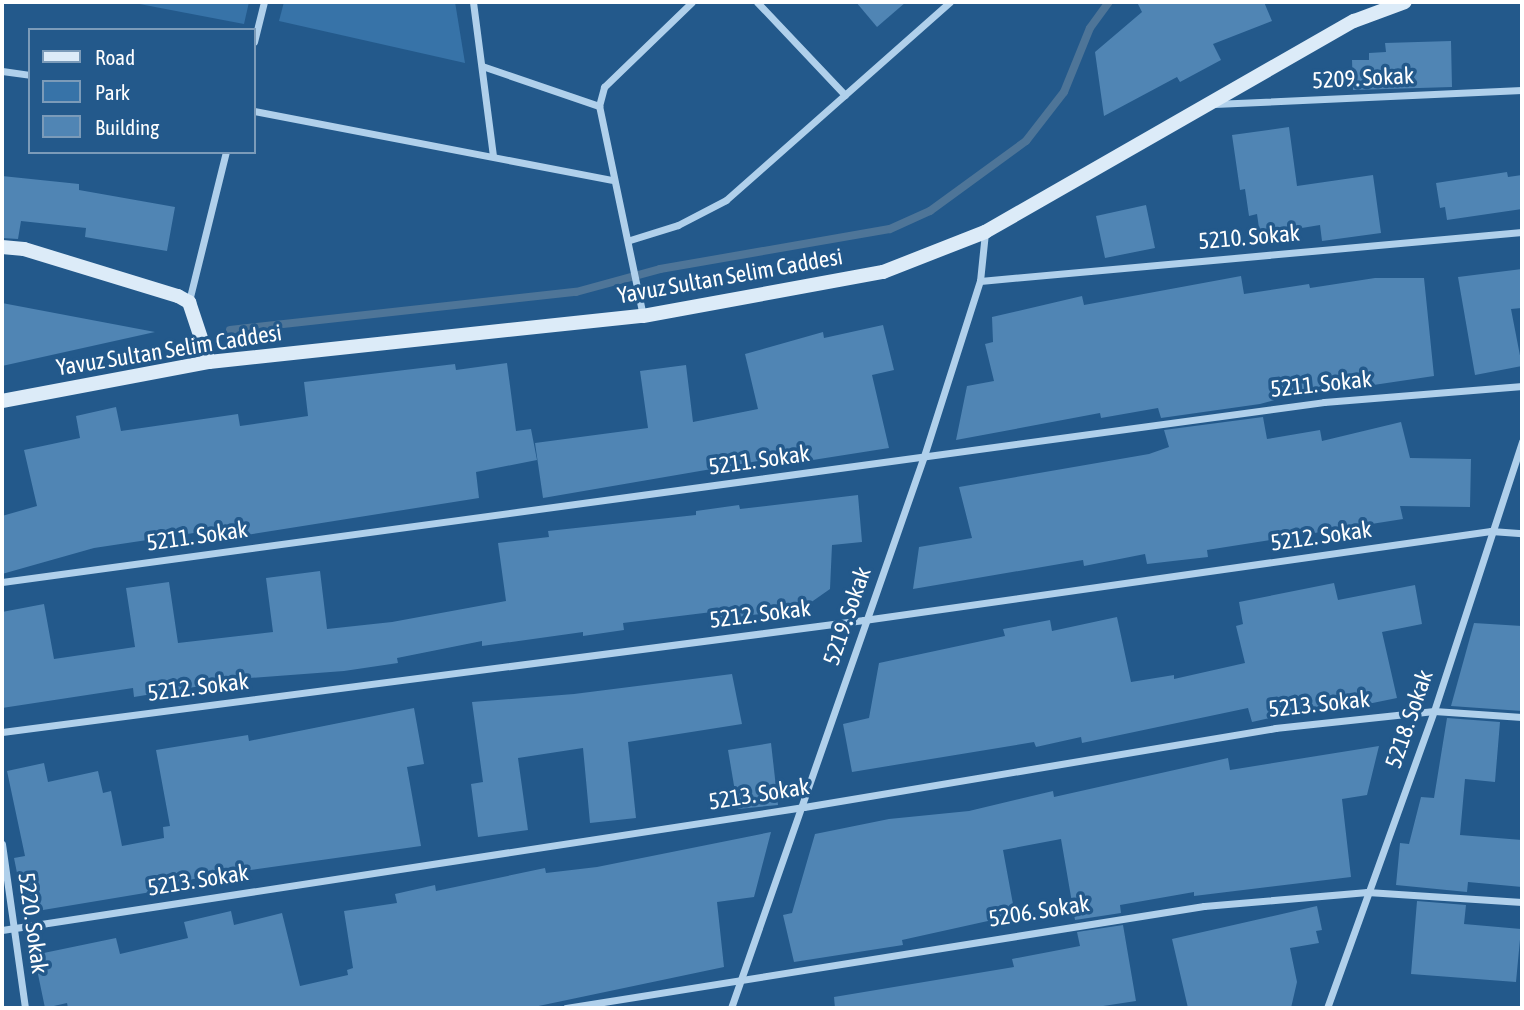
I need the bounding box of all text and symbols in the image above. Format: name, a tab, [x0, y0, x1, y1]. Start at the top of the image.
legend	[28, 28, 256, 154]
text: Road	[95, 45, 135, 69]
street label: 5209. Sokak	[1311, 62, 1415, 94]
text: Park	[95, 80, 130, 104]
text: Building	[95, 115, 159, 139]
street label: 5210. Sokak	[1197, 219, 1301, 255]
street label: Yavuz Sultan Selim Caddesi	[615, 243, 845, 309]
street label: Yavuz Sultan Selim Caddesi	[54, 319, 284, 381]
street label: 5211. Sokak	[1269, 365, 1373, 403]
street label: 5211. Sokak	[707, 439, 811, 481]
street label: 5211. Sokak	[145, 515, 249, 557]
street label: 5212. Sokak	[1269, 515, 1373, 557]
street label: 5219. Sokak	[817, 563, 877, 669]
street label: 5212. Sokak	[708, 594, 812, 634]
street label: 5218. Sokak	[1379, 666, 1439, 772]
street label: 5212. Sokak	[146, 667, 250, 707]
street label: 5213. Sokak	[1267, 685, 1371, 723]
street label: 5213. Sokak	[707, 772, 811, 816]
street label: 5213. Sokak	[146, 858, 250, 902]
street label: 5220. Sokak	[12, 871, 54, 975]
street label: 5206. Sokak	[987, 889, 1091, 933]

